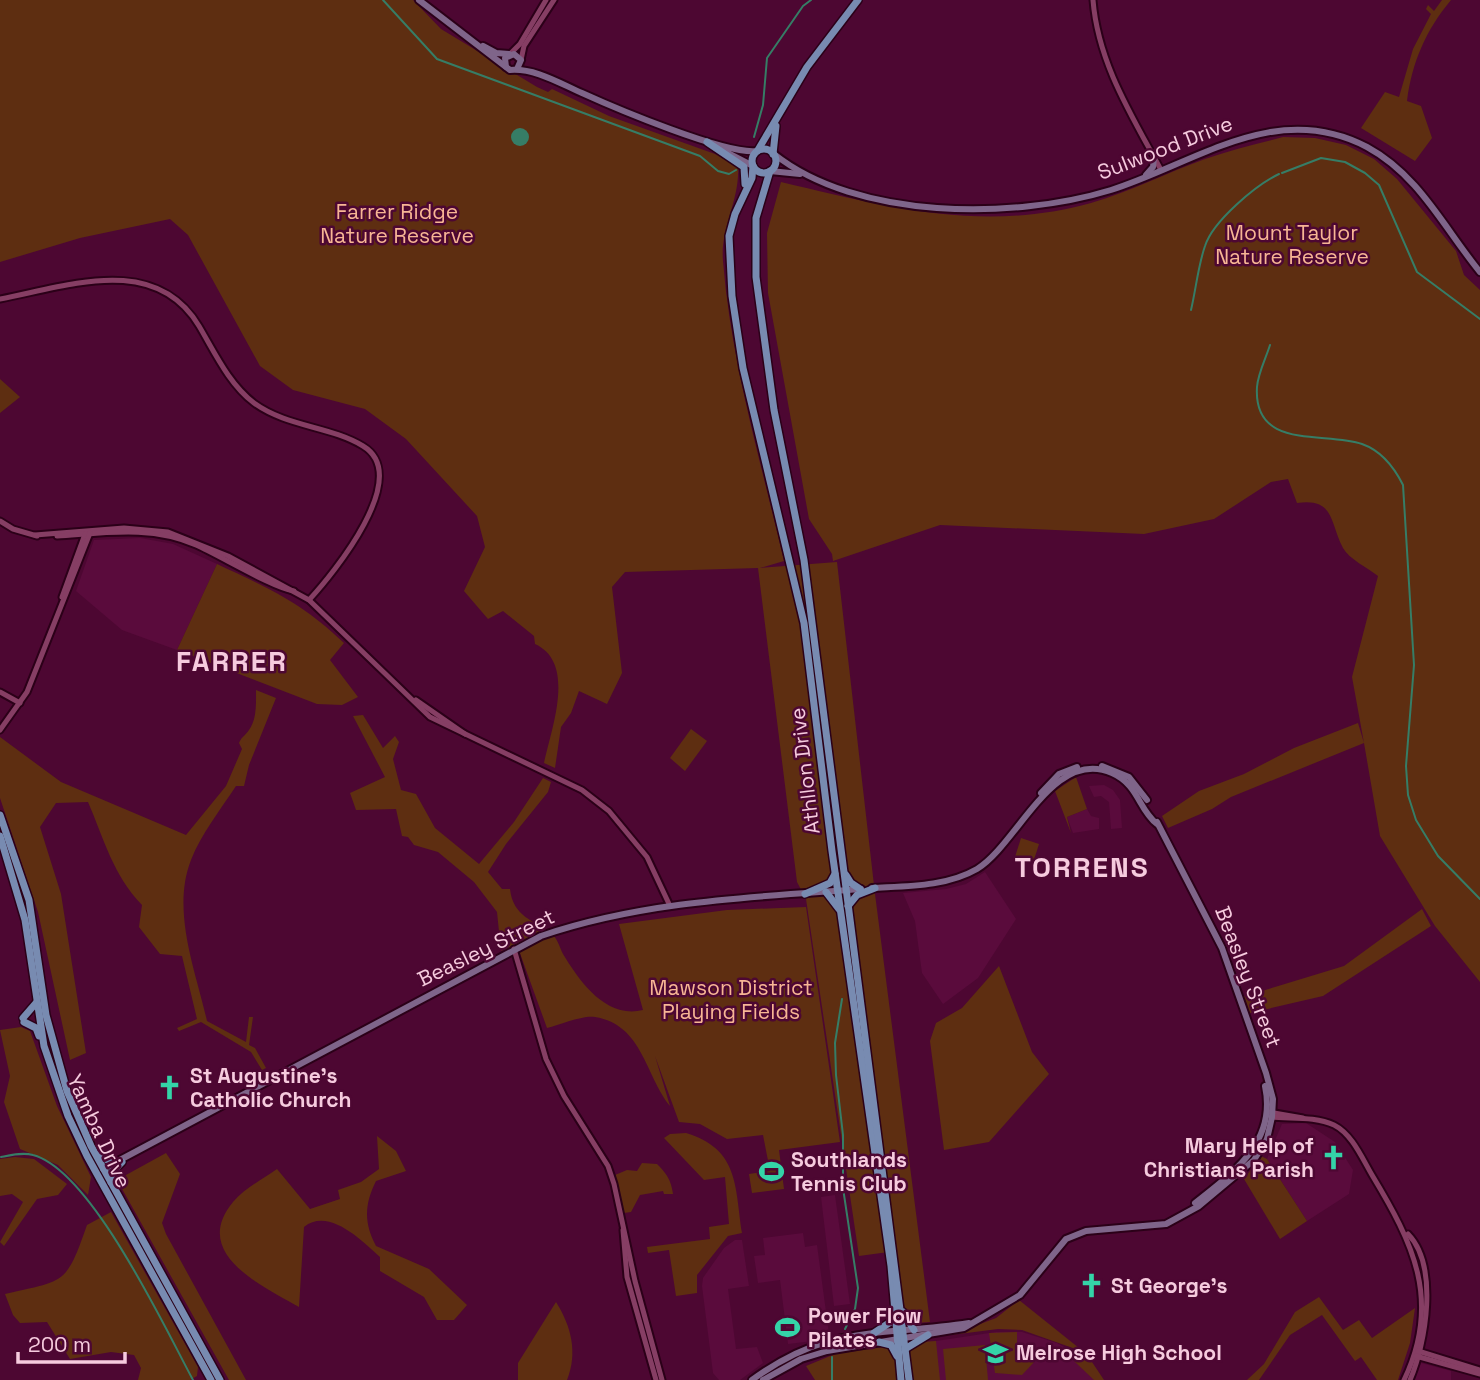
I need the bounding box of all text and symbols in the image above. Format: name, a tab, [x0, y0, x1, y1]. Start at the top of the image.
street label: Sulwood Drive	[1093, 109, 1236, 186]
park label: Farrer Ridge Nature Reserve	[320, 198, 474, 249]
park label: Mount Taylor Nature Reserve	[1215, 219, 1369, 270]
district label: FARRER	[176, 643, 288, 679]
street label: Athllon Drive	[783, 706, 826, 836]
district label: TORRENS	[1014, 849, 1150, 885]
street label: Beasley Street	[1209, 902, 1288, 1051]
street label: Beasley Street	[413, 903, 559, 992]
park label: Mawson District Playing Fields	[649, 974, 813, 1025]
place label: St Augustine's Catholic Church	[190, 1062, 352, 1113]
street label: Yamba Drive	[61, 1070, 138, 1192]
church icon: St Augustine's Catholic Church	[156, 1074, 184, 1102]
place label: Mary Help of Christians Parish	[1144, 1132, 1314, 1183]
church icon: Mary Help of Christians Parish	[1320, 1144, 1348, 1172]
place label: Southlands Tennis Club	[791, 1146, 907, 1197]
sports icon: Southlands Tennis Club	[757, 1158, 785, 1186]
church icon: St George’s	[1077, 1272, 1105, 1300]
place label: St George’s	[1111, 1272, 1227, 1299]
place label: Power Flow Pilates	[808, 1302, 922, 1353]
sports icon: Power Flow Pilates	[774, 1314, 802, 1342]
scale bar	[18, 1320, 124, 1364]
text: 200 m	[28, 1331, 91, 1358]
school or university icon: Melrose High School	[982, 1339, 1010, 1367]
place label: Melrose High School	[1016, 1339, 1222, 1366]

